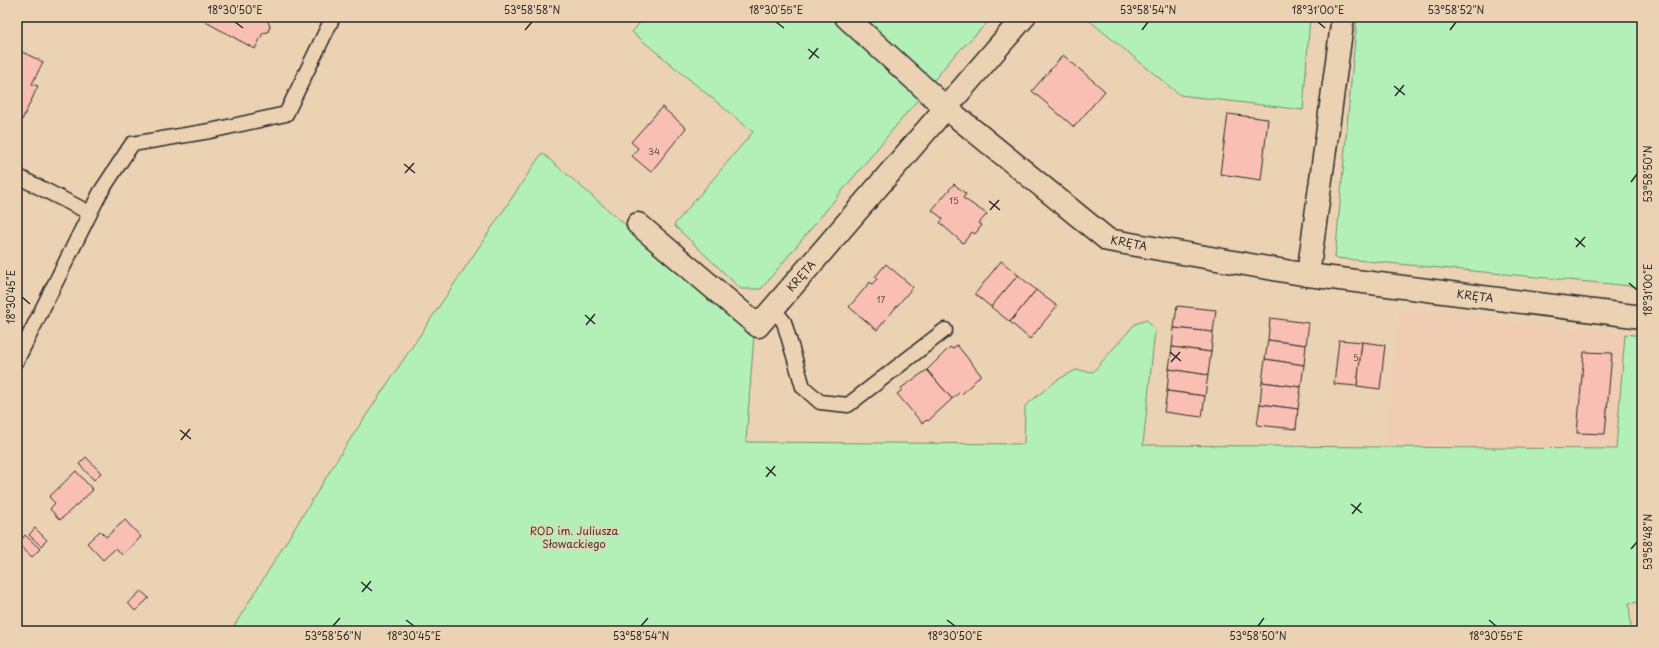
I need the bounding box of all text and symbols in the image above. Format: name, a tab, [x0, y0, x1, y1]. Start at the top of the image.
text: 18°30'50"E	[208, 2, 262, 17]
text: 53°58'58"N	[504, 2, 560, 17]
text: 18°30'55"E	[749, 2, 803, 17]
text: 53°58'54"N	[1120, 2, 1177, 17]
text: 18°31'00"E	[1292, 2, 1344, 17]
text: 53°58'52"N	[1428, 2, 1485, 17]
house number: 34	[648, 144, 660, 158]
text: 53°58'50"N	[1640, 145, 1655, 203]
house number: 15	[949, 193, 959, 207]
street label: KRĘTA	[1109, 231, 1149, 254]
street label: KRĘTA	[782, 256, 819, 295]
text: 18°31'00"E	[1640, 264, 1655, 316]
text: 18°30'45"E	[3, 270, 18, 324]
street label: KRĘTA	[1456, 285, 1494, 306]
house number: 17	[877, 292, 886, 306]
house number: 5	[1353, 350, 1359, 364]
text: 53°58'48"N	[1640, 514, 1655, 570]
park label: ROD im. Juliusza Słowackiego	[530, 522, 619, 552]
text: 53°58'56"N	[304, 628, 362, 643]
text: 18°30'45"E	[387, 628, 441, 643]
text: 53°58'54"N	[613, 628, 670, 643]
text: 18°30'50"E	[928, 628, 982, 643]
text: 53°58'50"N	[1229, 628, 1287, 643]
text: 18°30'55"E	[1469, 628, 1523, 643]

